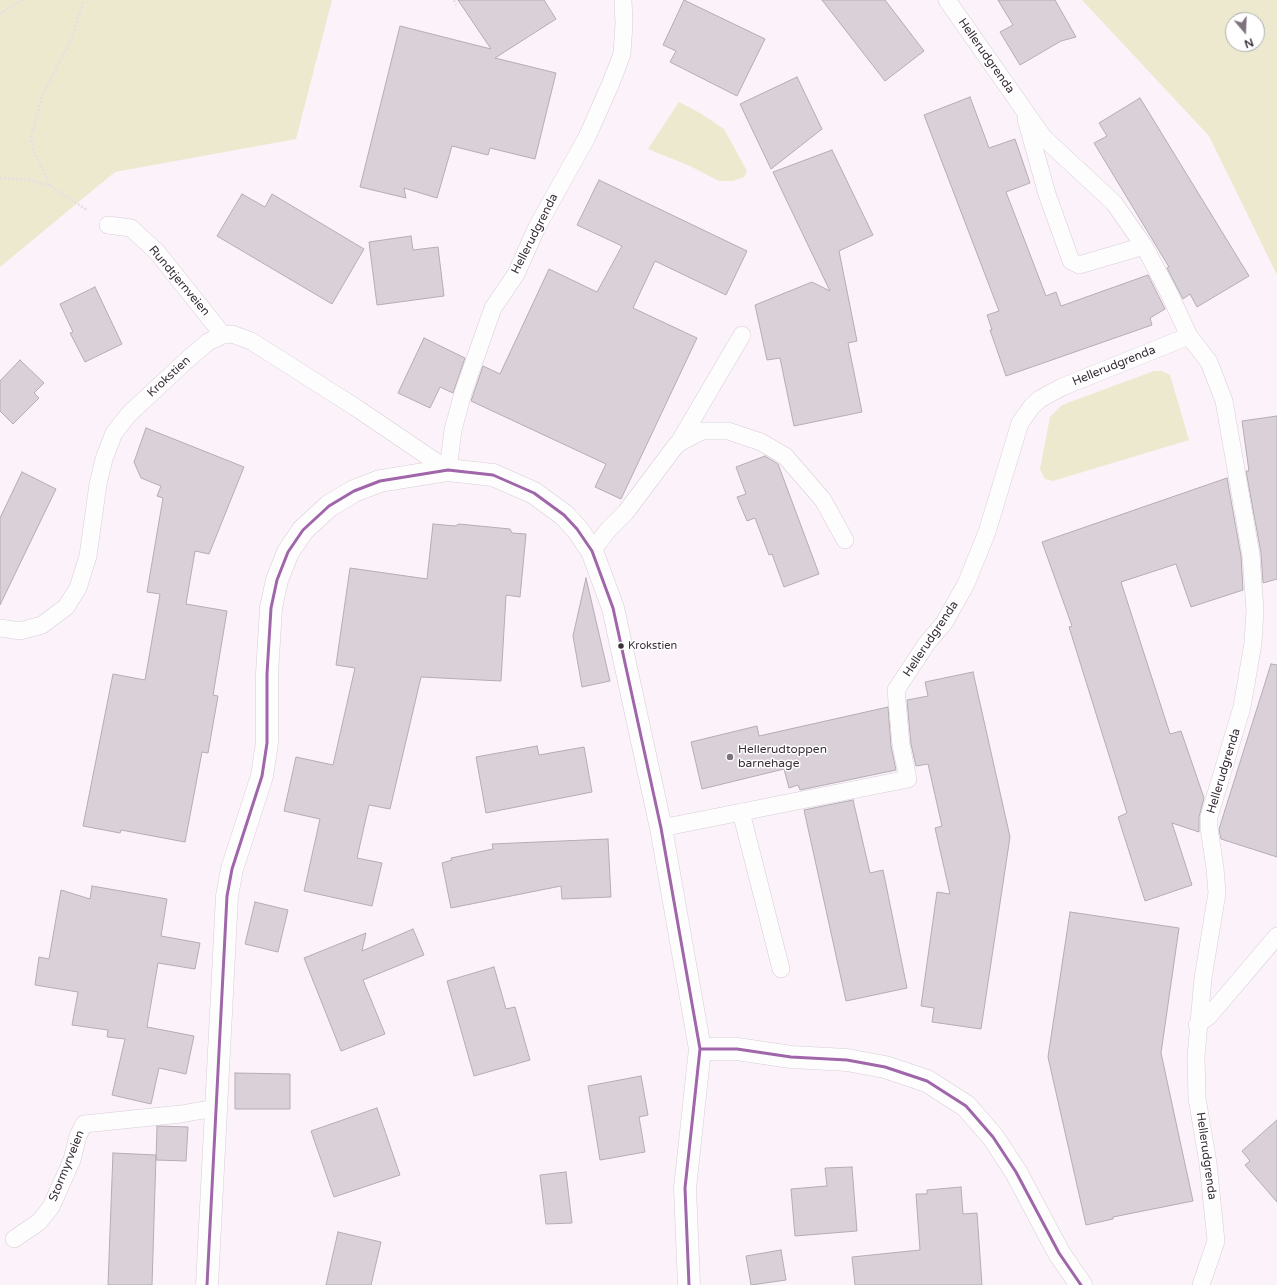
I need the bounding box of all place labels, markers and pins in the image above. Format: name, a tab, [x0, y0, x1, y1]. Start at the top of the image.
place label: Krokstien	[628, 639, 677, 653]
marker: Krokstien	[616, 641, 626, 651]
place label: Hellerudtoppen barnehage	[738, 743, 827, 771]
marker: Hellerudtoppen barnehage	[725, 752, 735, 762]

